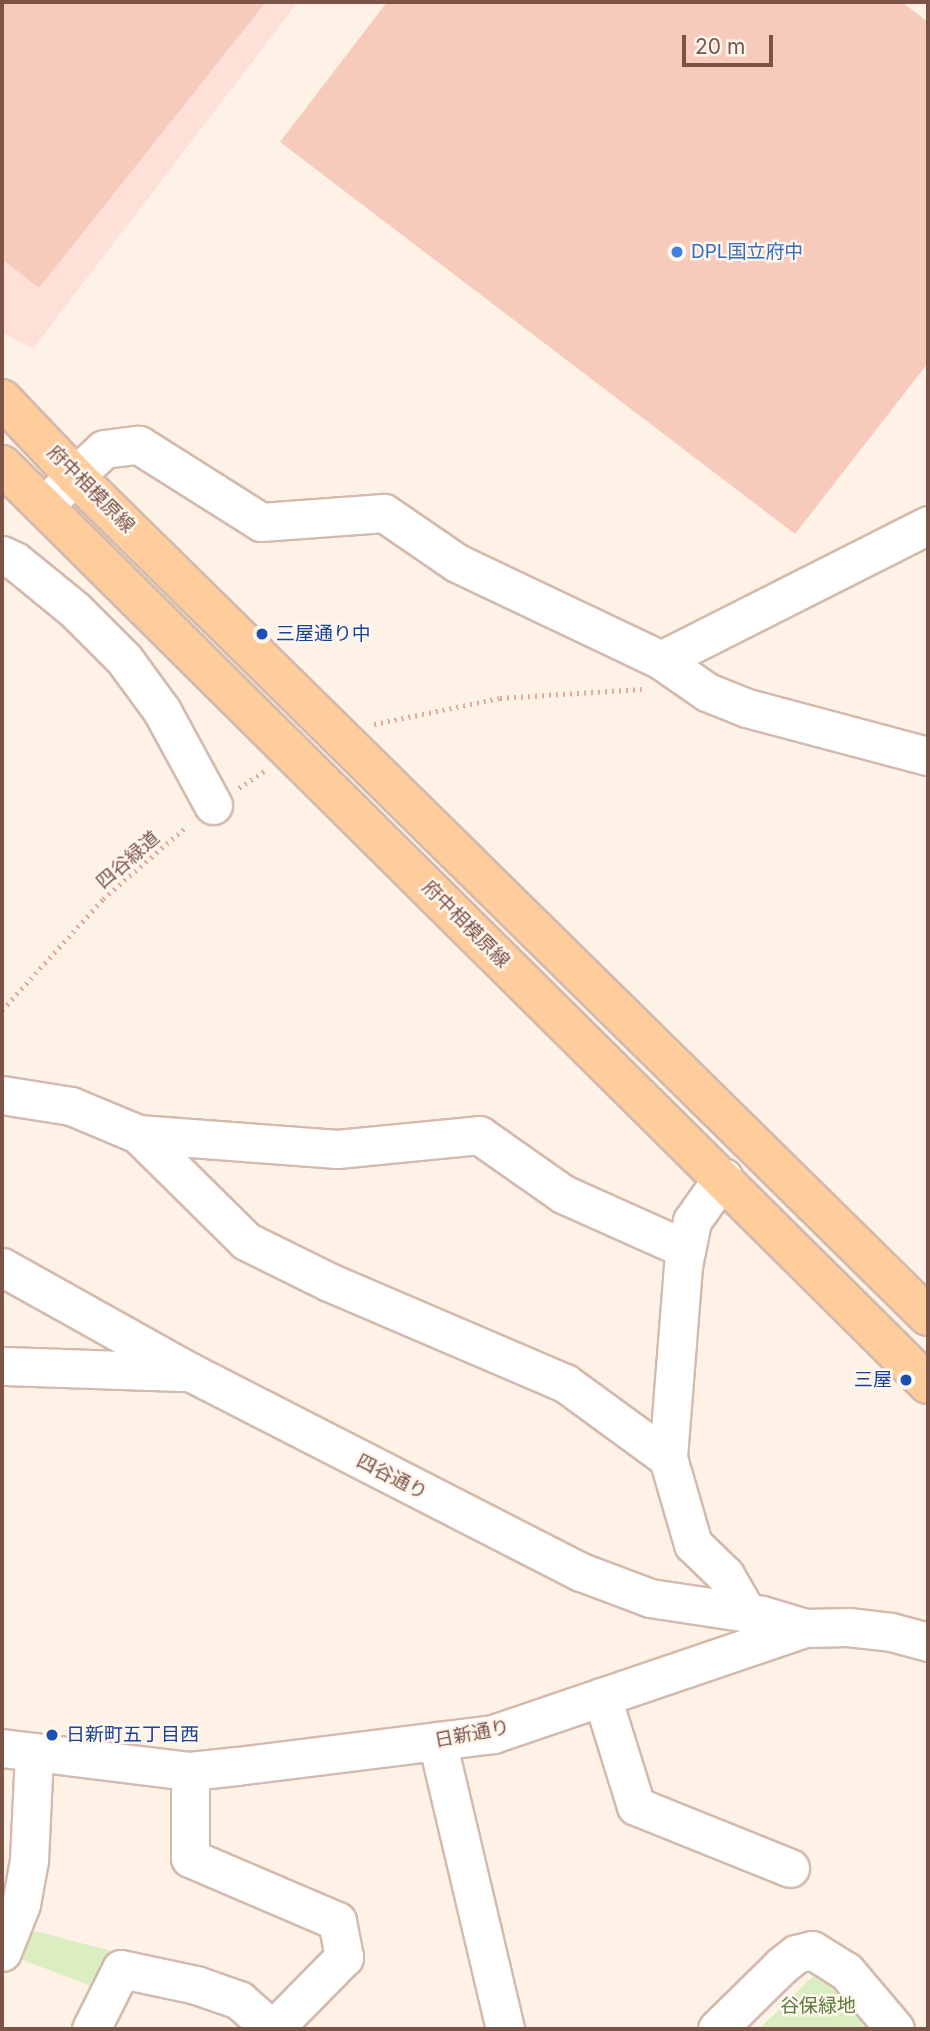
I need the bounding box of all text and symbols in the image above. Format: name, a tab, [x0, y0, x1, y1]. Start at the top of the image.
scale bar	[685, 21, 776, 65]
text: 20 m	[695, 34, 745, 59]
place label: DPL国立府中	[691, 241, 804, 263]
marker: DPL国立府中	[669, 244, 685, 260]
street label: 府中相模原線	[43, 441, 139, 537]
place label: 三屋通り中	[276, 623, 371, 645]
marker: 三屋通り中	[254, 626, 270, 642]
street label: 四谷緑道	[92, 826, 164, 894]
street label: 府中相模原線	[418, 876, 514, 972]
place label: 三屋	[854, 1369, 892, 1391]
marker: 三屋	[898, 1372, 914, 1388]
street label: 四谷通り	[353, 1450, 431, 1504]
street label: 日新通り	[433, 1716, 511, 1752]
place label: 日新町五丁目西	[66, 1724, 199, 1746]
marker: 日新町五丁目西	[44, 1727, 60, 1743]
park label: 谷保緑地	[780, 1995, 856, 2017]

